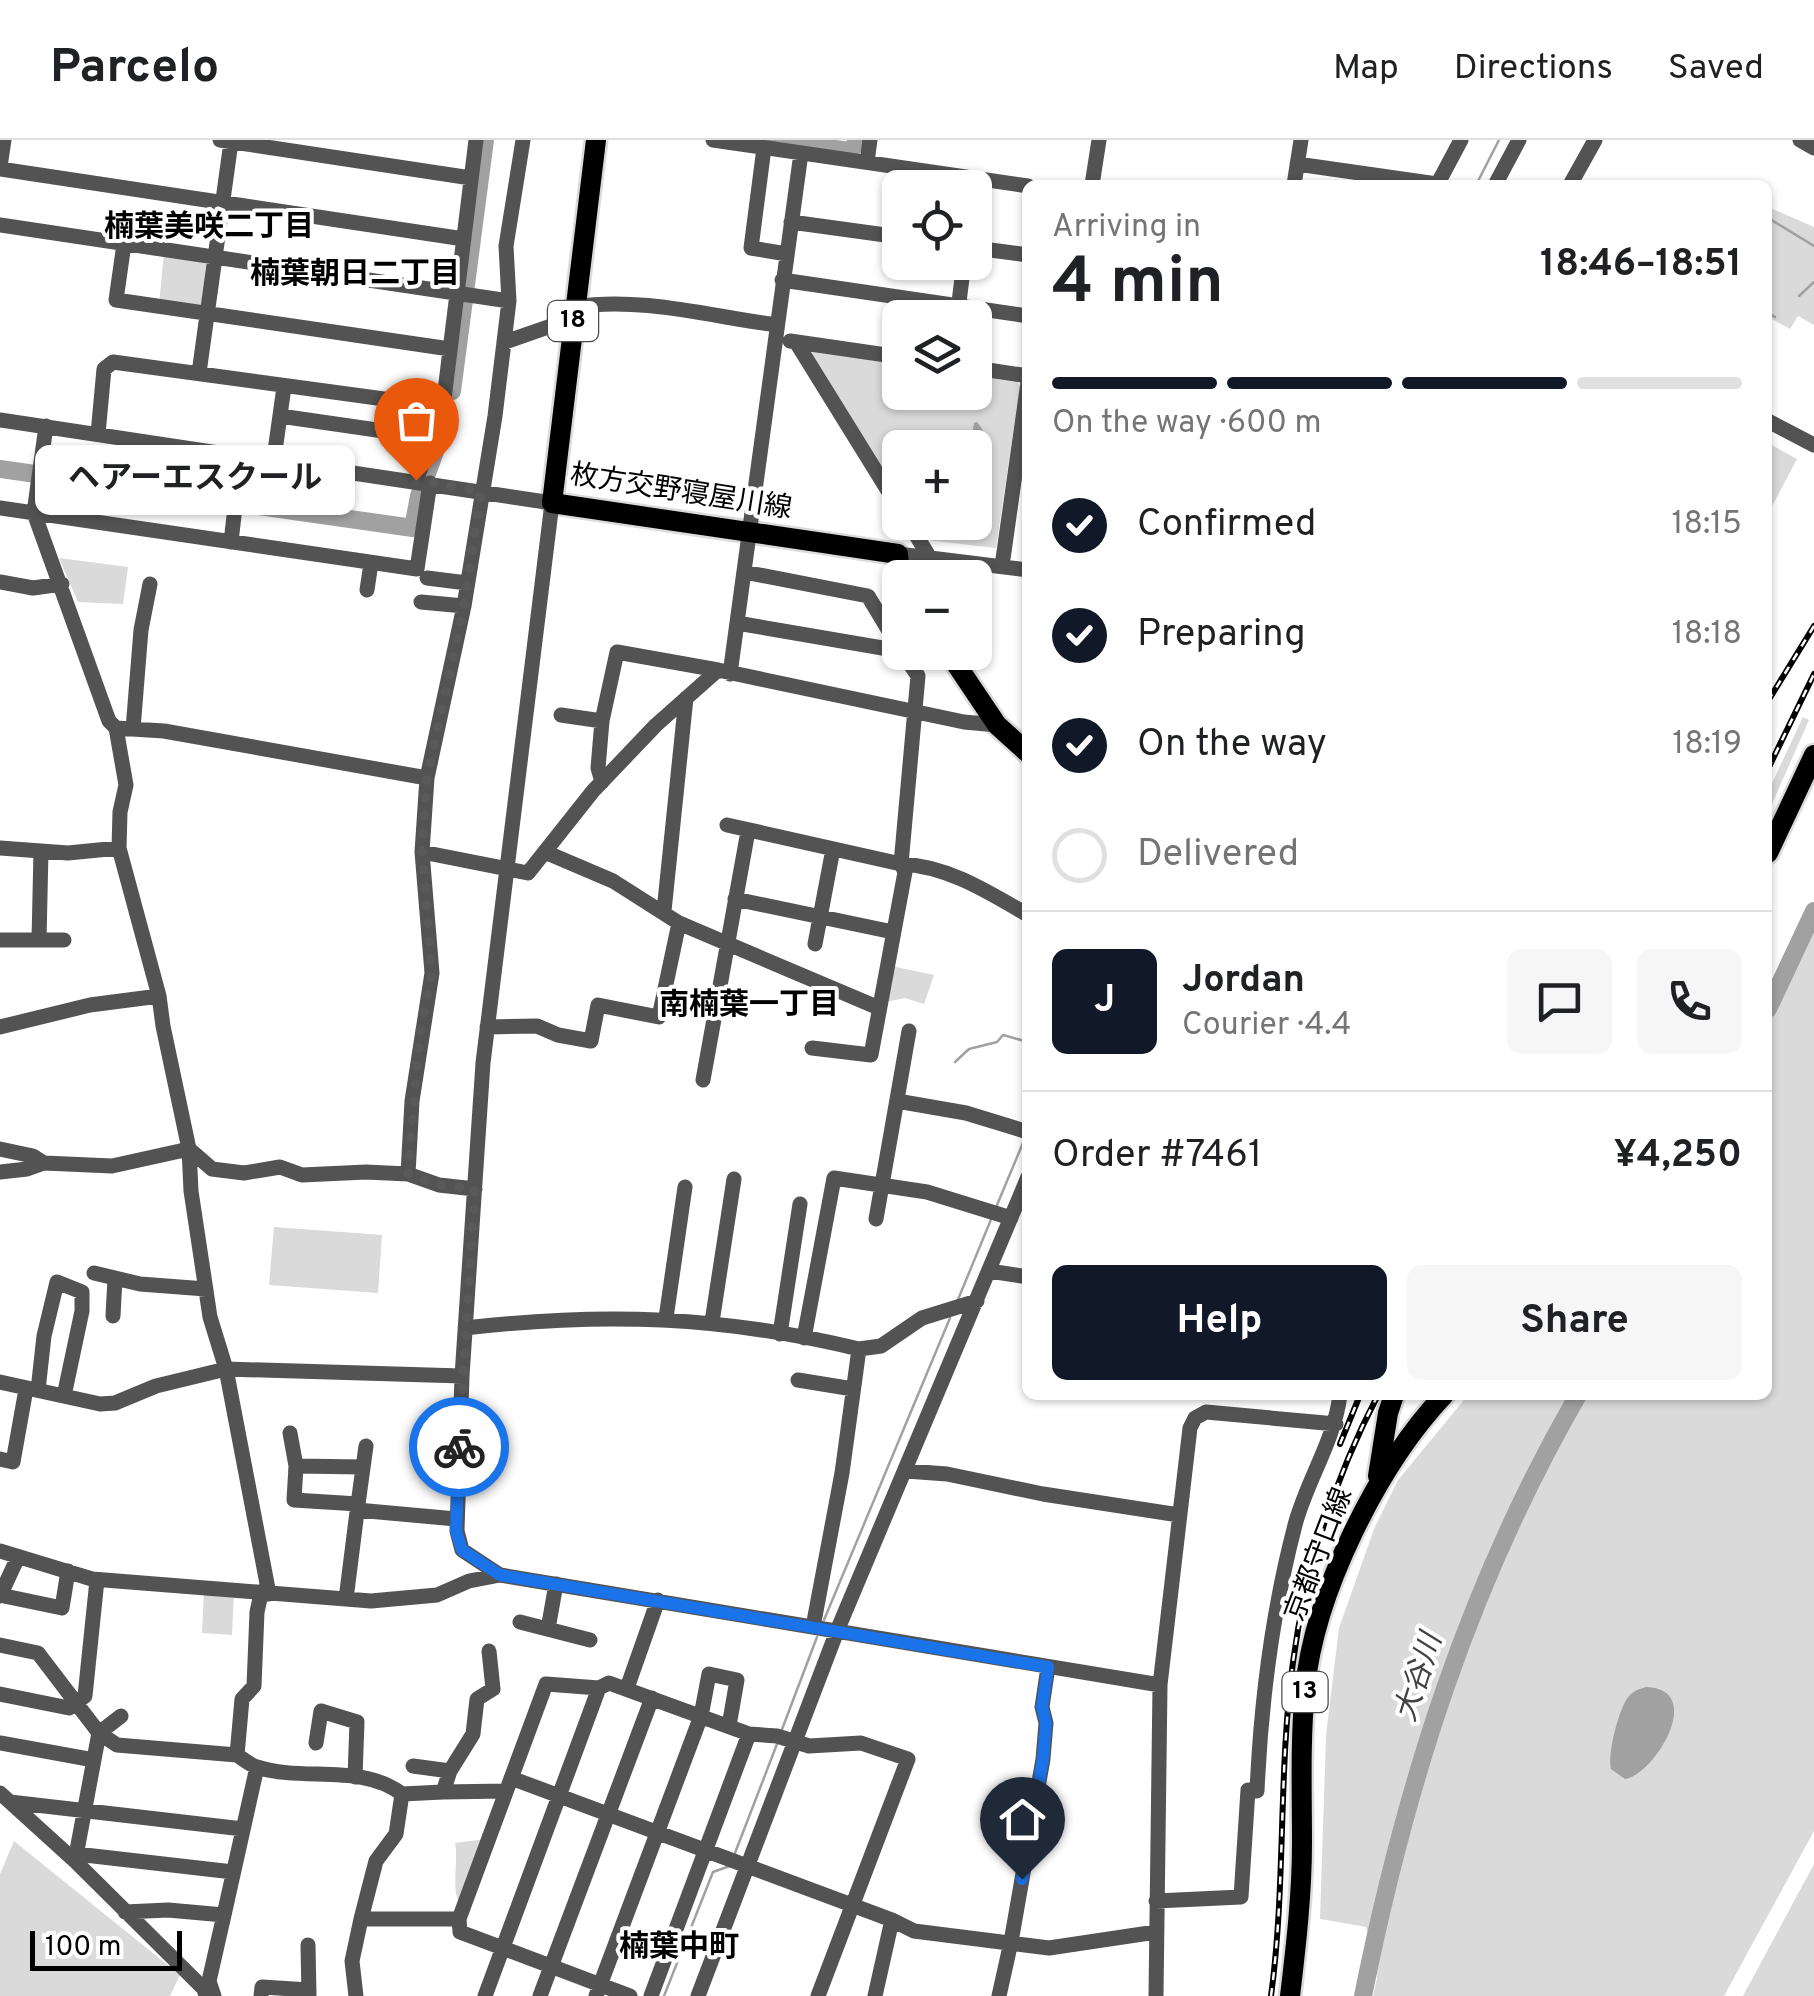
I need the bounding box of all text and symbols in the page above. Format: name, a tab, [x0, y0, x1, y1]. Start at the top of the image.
text: Parcelo	[50, 39, 219, 99]
text: Map	[1333, 47, 1399, 91]
text: Directions	[1454, 47, 1613, 91]
text: Saved	[1668, 47, 1764, 91]
map controls	[882, 170, 992, 670]
button: locate	[882, 170, 992, 280]
text: Arriving in	[1052, 208, 1201, 248]
district label: 楠葉美咲二丁目	[104, 210, 314, 247]
text: 18:46–18:51	[1540, 241, 1742, 290]
text: 4 min	[1052, 244, 1224, 326]
district label: 楠葉朝日二丁目	[250, 257, 460, 294]
button: layers	[882, 300, 992, 410]
road number: 18	[548, 301, 598, 341]
pin	[374, 378, 459, 481]
icon: bag	[389, 393, 444, 448]
text: On the way · 600 m	[1052, 404, 1322, 444]
button: +	[882, 430, 992, 540]
callout: ヘアーエスクール	[36, 445, 356, 515]
street label: 枚方交野寝屋川線	[568, 458, 794, 528]
text: ヘアーエスクール	[68, 460, 322, 500]
icon: check	[1052, 498, 1107, 553]
text: Confirmed	[1137, 501, 1316, 550]
text: 18:15	[1672, 505, 1742, 545]
button: −	[882, 560, 992, 670]
icon: check	[1052, 608, 1107, 663]
text: Preparing	[1137, 611, 1306, 660]
text: 18:18	[1672, 615, 1742, 655]
icon: check	[1052, 718, 1107, 773]
text: On the way	[1137, 721, 1327, 770]
text: 18:19	[1672, 725, 1742, 765]
text: Delivered	[1137, 831, 1299, 880]
button: chat	[1507, 949, 1612, 1054]
button: phone	[1637, 949, 1742, 1054]
text: Jordan	[1182, 957, 1305, 1006]
text: J	[1094, 977, 1115, 1026]
district label: 南楠葉一丁目	[659, 988, 839, 1025]
text: Courier · 4.4	[1182, 1006, 1351, 1046]
text: Order #7461	[1052, 1132, 1262, 1181]
text: ¥4,250	[1614, 1132, 1742, 1181]
button: Help	[1052, 1265, 1387, 1380]
button: Share	[1407, 1265, 1742, 1380]
courier	[409, 1397, 509, 1497]
icon: bike	[432, 1420, 487, 1475]
street label: 京都守口線	[1278, 1483, 1362, 1627]
water label: 大谷川	[1388, 1627, 1452, 1727]
road number: 13	[1282, 1672, 1328, 1712]
pin	[980, 1777, 1065, 1880]
icon: home	[995, 1792, 1050, 1847]
scale bar	[30, 1926, 182, 1970]
text: 100 m	[45, 1930, 121, 1966]
district label: 楠葉中町	[619, 1930, 739, 1967]

